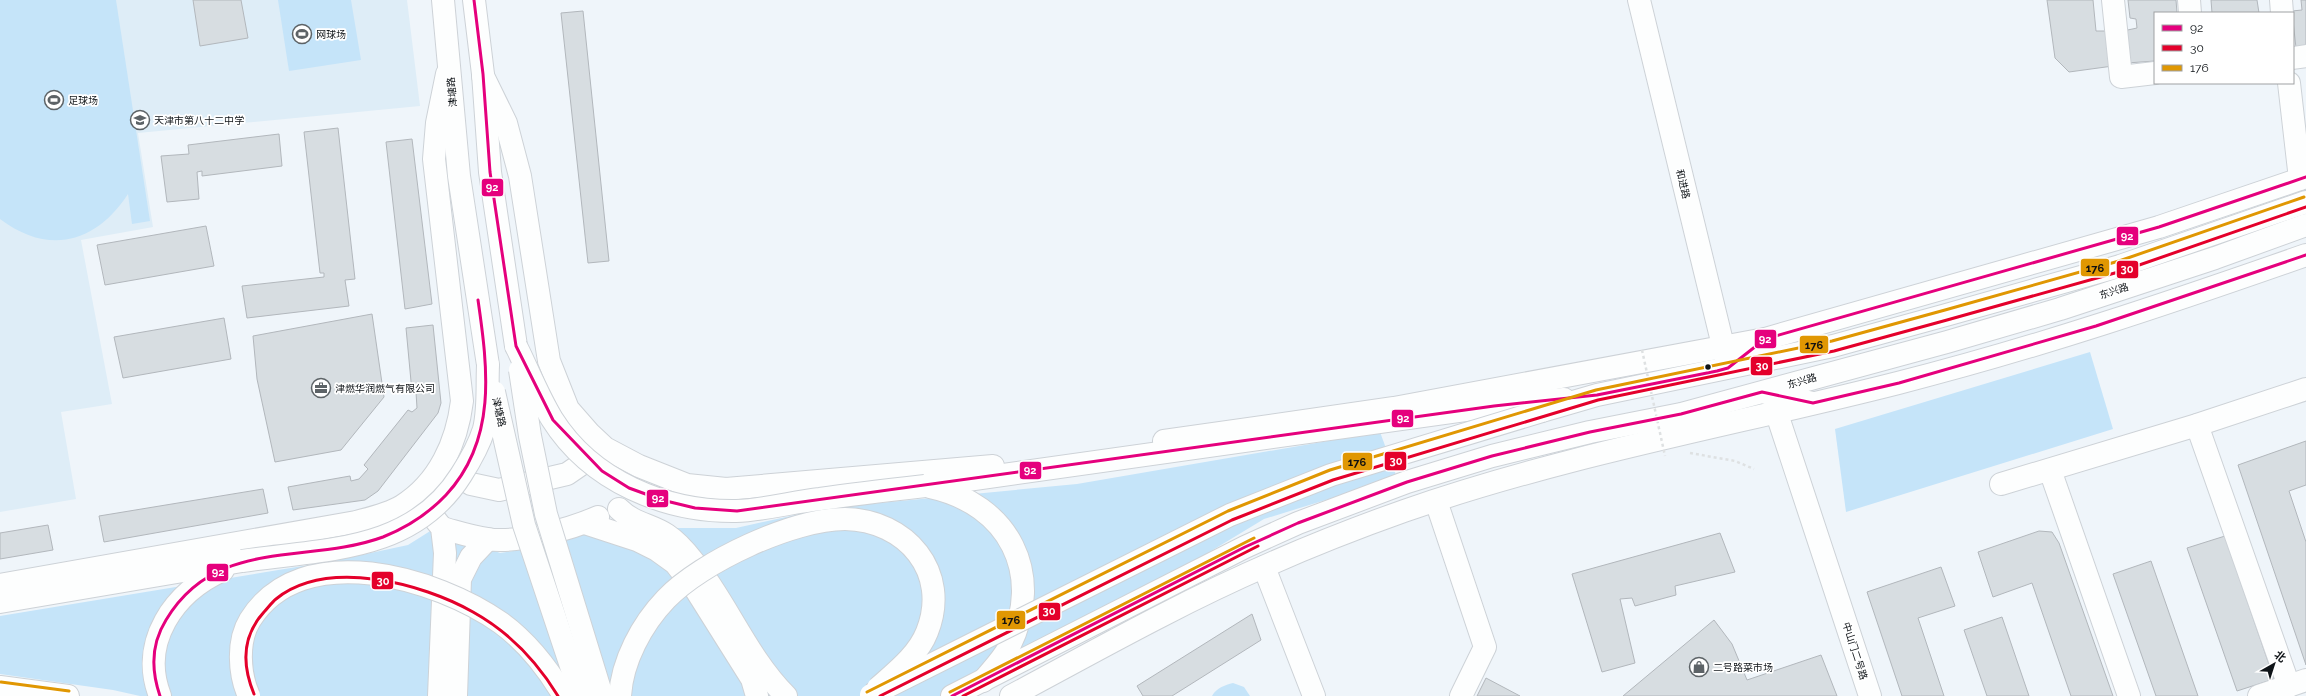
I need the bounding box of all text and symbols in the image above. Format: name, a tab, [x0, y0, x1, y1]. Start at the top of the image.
legend	[2154, 12, 2294, 84]
text: 92	[2190, 21, 2203, 35]
sports icon: 网球场	[291, 23, 313, 45]
place label: 网球场	[316, 29, 346, 40]
text: 30	[2190, 41, 2204, 55]
text: 176	[2190, 61, 2209, 75]
street label: 津塘路	[445, 77, 459, 107]
sports icon: 足球场	[43, 89, 65, 111]
place label: 足球场	[68, 95, 98, 106]
school or university icon: 天津市第八十二中学	[129, 109, 151, 131]
place label: 天津市第八十二中学	[154, 115, 244, 126]
street label: 和进路	[1674, 168, 1692, 200]
line badge: 92	[481, 178, 504, 197]
text: 92	[486, 181, 498, 194]
line badge: 92	[2116, 226, 2139, 246]
text: 92	[2121, 230, 2133, 243]
line badge: 176	[2080, 258, 2110, 277]
line badge: 30	[2116, 260, 2139, 279]
text: 176	[2086, 262, 2104, 275]
text: 30	[2121, 263, 2134, 276]
street label: 东兴路	[2098, 281, 2130, 301]
line badge: 92	[1754, 329, 1777, 349]
text: 92	[1759, 333, 1771, 346]
line badge: 176	[1799, 335, 1829, 354]
text: 176	[1805, 339, 1823, 352]
line badge: 30	[1750, 356, 1773, 376]
text: 30	[1756, 360, 1769, 373]
unlabelled marker	[1703, 362, 1713, 372]
street label: 东兴路	[1786, 372, 1818, 390]
office icon: 津燃华润燃气有限公司	[310, 377, 332, 399]
place label: 津燃华润燃气有限公司	[335, 383, 435, 394]
street label: 津塘路	[490, 396, 508, 428]
line badge: 92	[1391, 409, 1414, 428]
text: 92	[1397, 412, 1409, 425]
line badge: 30	[1384, 451, 1407, 471]
line badge: 176	[1342, 452, 1373, 471]
text: 30	[1390, 455, 1403, 468]
text: 176	[1348, 456, 1366, 469]
line badge: 92	[1019, 461, 1042, 480]
text: 92	[1024, 464, 1036, 477]
line badge: 92	[646, 489, 669, 508]
text: 92	[652, 492, 664, 505]
line badge: 92	[206, 563, 229, 582]
text: 92	[212, 566, 224, 579]
line badge: 30	[371, 571, 394, 590]
text: 30	[377, 575, 390, 588]
line badge: 30	[1038, 602, 1061, 621]
text: 30	[1043, 605, 1056, 618]
line badge: 176	[996, 610, 1026, 630]
text: 176	[1002, 614, 1020, 627]
street label: 中山门二号路	[1840, 621, 1870, 681]
north arrow	[2254, 644, 2294, 684]
text: 北	[2272, 648, 2288, 665]
shop icon: 二号路菜市场	[1688, 656, 1710, 678]
place label: 二号路菜市场	[1713, 662, 1773, 673]

